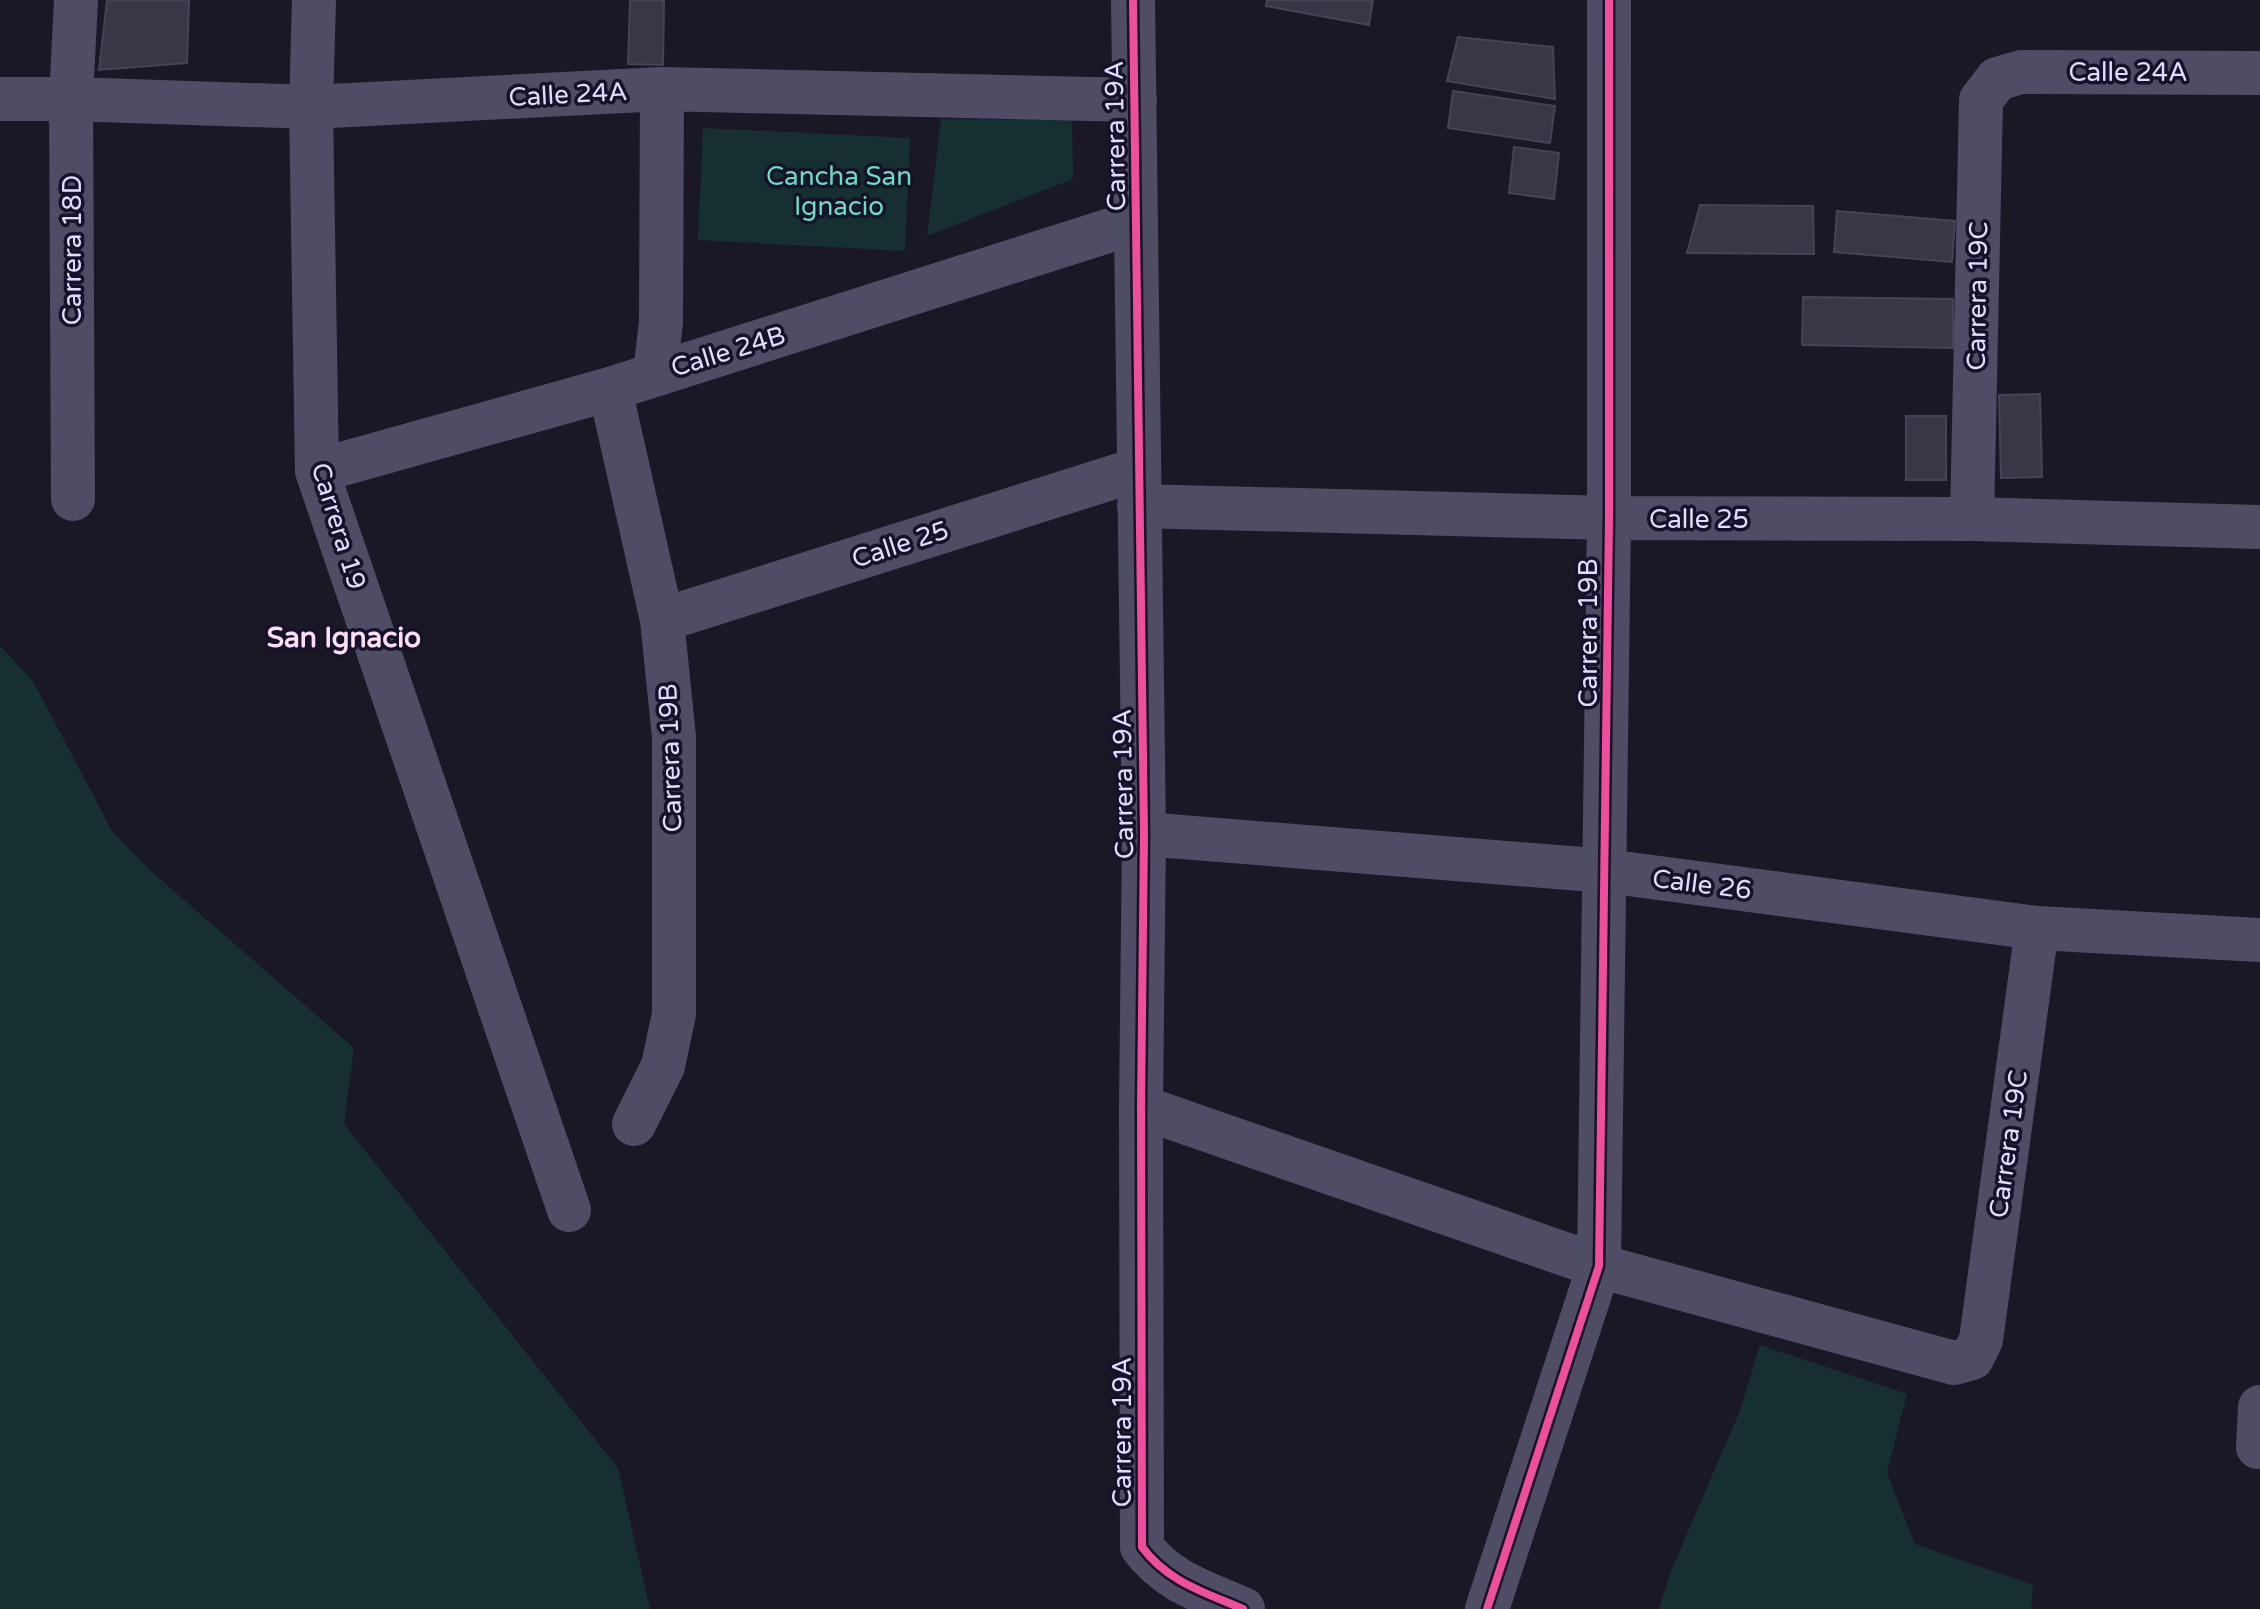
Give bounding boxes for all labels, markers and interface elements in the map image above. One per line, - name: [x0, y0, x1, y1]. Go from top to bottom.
- street label: Calle 24A: [2068, 57, 2188, 88]
- street label: Carrera 19A: [1099, 61, 1132, 211]
- street label: Calle 24A: [508, 76, 628, 113]
- park label: Cancha San Ignacio: [766, 161, 912, 222]
- street label: Carrera 18D: [57, 175, 88, 325]
- street label: Carrera 19C: [1961, 221, 1994, 371]
- street label: Calle 24B: [667, 319, 789, 384]
- street label: Carrera 19: [305, 459, 372, 593]
- street label: Calle 25: [1649, 504, 1749, 535]
- street label: Calle 25: [848, 514, 952, 575]
- street label: Carrera 19B: [1573, 559, 1604, 707]
- district label: San Ignacio: [267, 621, 421, 655]
- street label: Carrera 19B: [652, 683, 689, 833]
- street label: Carrera 19A: [1107, 709, 1140, 859]
- street label: Calle 26: [1651, 863, 1753, 906]
- street label: Carrera 19C: [1983, 1068, 2034, 1220]
- street label: Carrera 19A: [1107, 1357, 1138, 1507]

